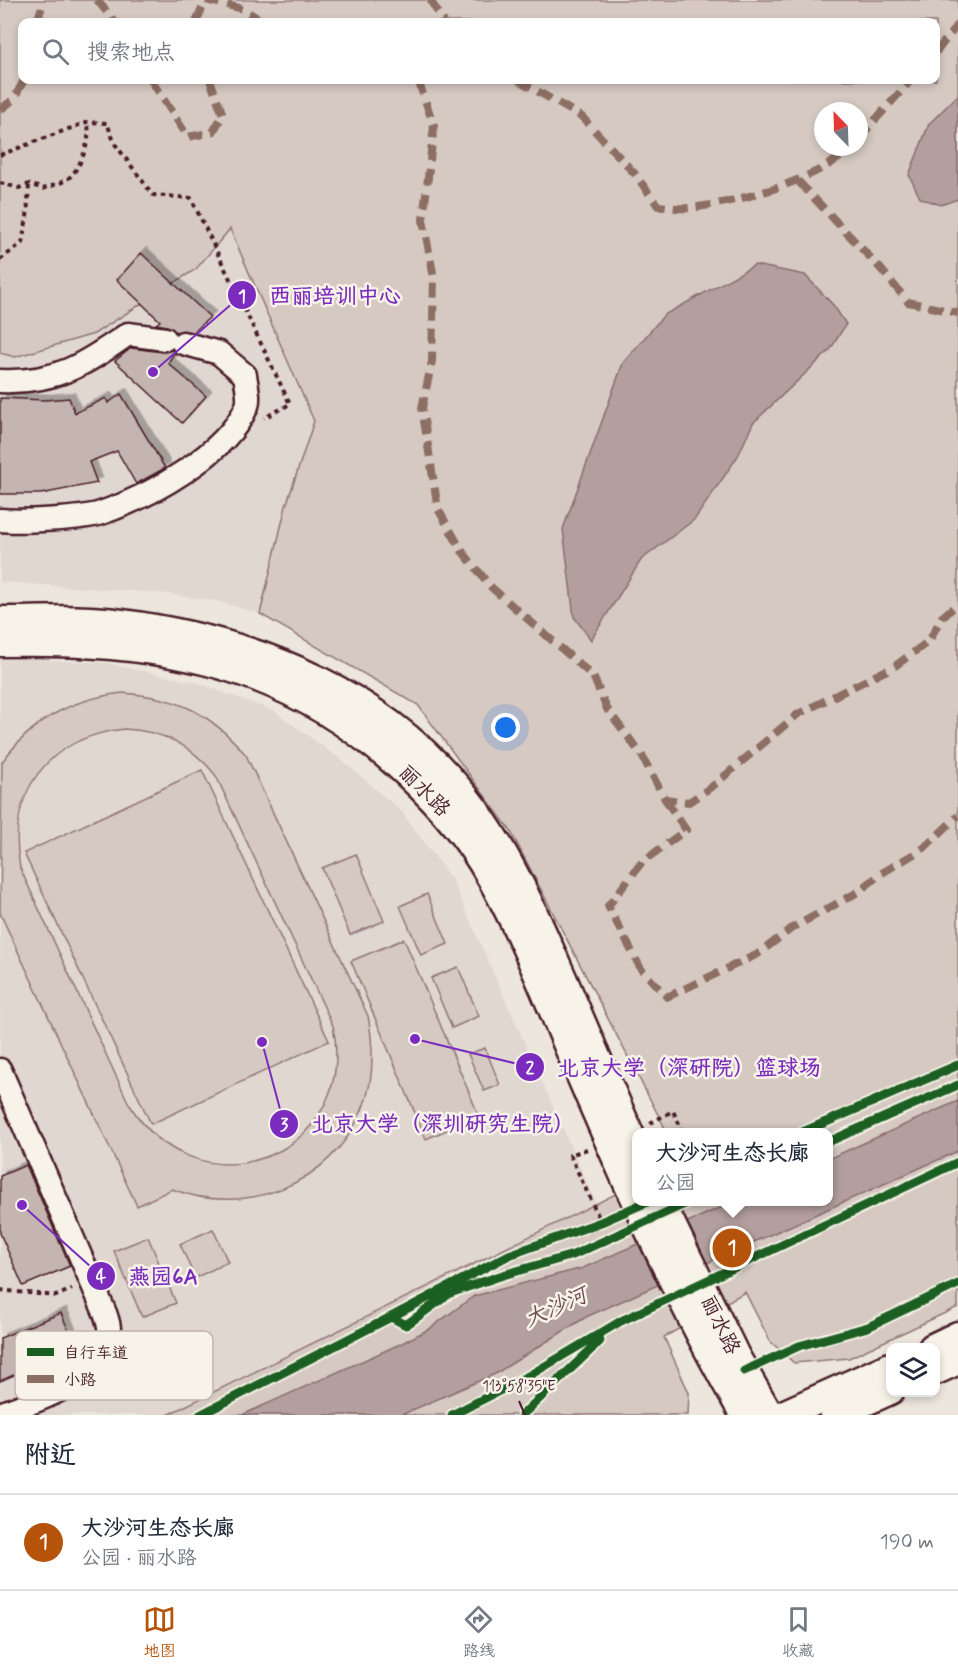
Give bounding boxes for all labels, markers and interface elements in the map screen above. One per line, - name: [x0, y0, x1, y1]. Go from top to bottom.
- search box: [18, 18, 940, 84]
- icon: search: [39, 35, 72, 68]
- text: 搜索地点: [87, 39, 175, 67]
- north arrow: [814, 102, 868, 156]
- callout: 西丽培训中心: [227, 275, 413, 315]
- text: 西丽培训中心: [269, 283, 401, 311]
- text: 1: [238, 285, 246, 309]
- your location: [491, 713, 520, 742]
- street label: 丽水路: [392, 759, 456, 823]
- callout: 北京大学（深研院）篮球场: [515, 1047, 833, 1087]
- text: 北京大学（深研院）篮球场: [557, 1055, 821, 1083]
- text: 2: [526, 1056, 535, 1080]
- callout: 北京大学（深圳研究生院）: [269, 1104, 587, 1144]
- text: 北京大学（深圳研究生院）: [311, 1111, 575, 1139]
- text: 3: [280, 1113, 289, 1137]
- popup: [632, 1128, 833, 1206]
- text: 大沙河生态长廊: [655, 1140, 810, 1168]
- text: 公园: [655, 1170, 695, 1197]
- pin: 1: [712, 1226, 752, 1270]
- callout: 燕园6A: [86, 1256, 209, 1296]
- text: 燕园6A: [128, 1264, 198, 1292]
- text: 4: [96, 1265, 107, 1289]
- water label: 大沙河: [520, 1281, 595, 1334]
- street label: 丽水路: [694, 1291, 746, 1359]
- legend: [15, 1331, 213, 1400]
- text: 自行车道: [64, 1343, 128, 1364]
- map controls: [886, 1343, 940, 1397]
- button: layers: [886, 1343, 940, 1397]
- text: 小路: [64, 1370, 96, 1391]
- text: 113°58'35"E: [482, 1377, 556, 1397]
- text: 附近: [24, 1439, 76, 1473]
- text: 大沙河生态长廊: [81, 1515, 235, 1543]
- text: 1: [39, 1529, 48, 1556]
- text: 190 m: [880, 1529, 934, 1556]
- text: 公园 · 丽水路: [81, 1545, 196, 1572]
- tab: 地图: [143, 1603, 176, 1662]
- tab: 路线: [462, 1603, 495, 1662]
- tab: 收藏: [782, 1603, 815, 1662]

